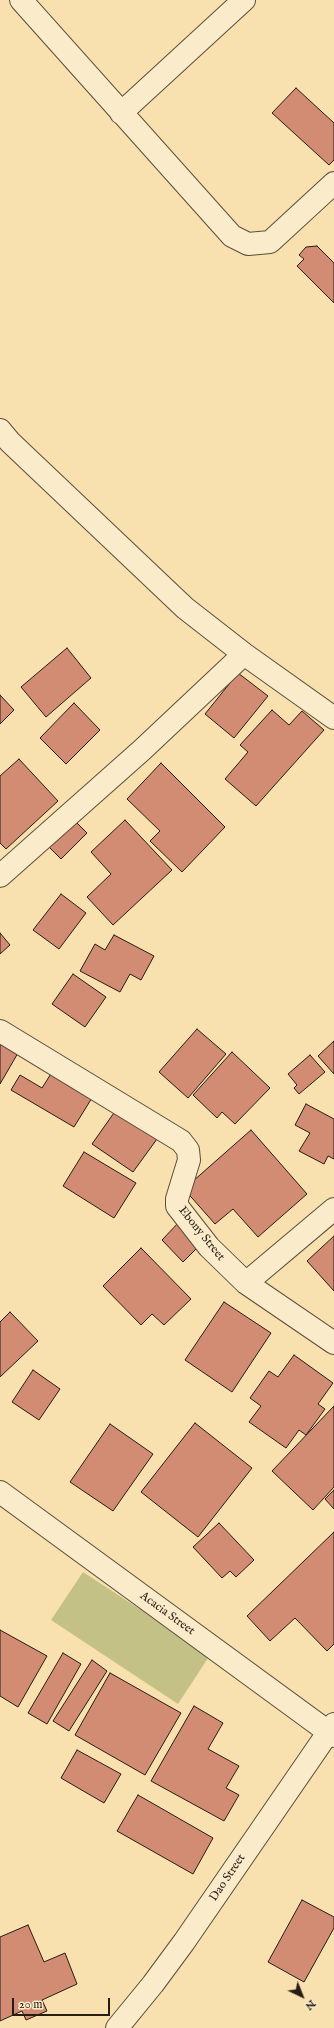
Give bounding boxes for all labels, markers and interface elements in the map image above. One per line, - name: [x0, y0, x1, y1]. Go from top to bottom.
- street label: Ebony Street: [175, 1204, 227, 1264]
- street label: Acacia Street: [137, 1589, 197, 1639]
- street label: Dao Street: [207, 1852, 249, 1904]
- north arrow: [282, 1976, 322, 2016]
- scale bar: [14, 1990, 112, 2016]
- text: N: [302, 1996, 318, 2013]
- text: 20 m: [19, 1997, 42, 2012]

